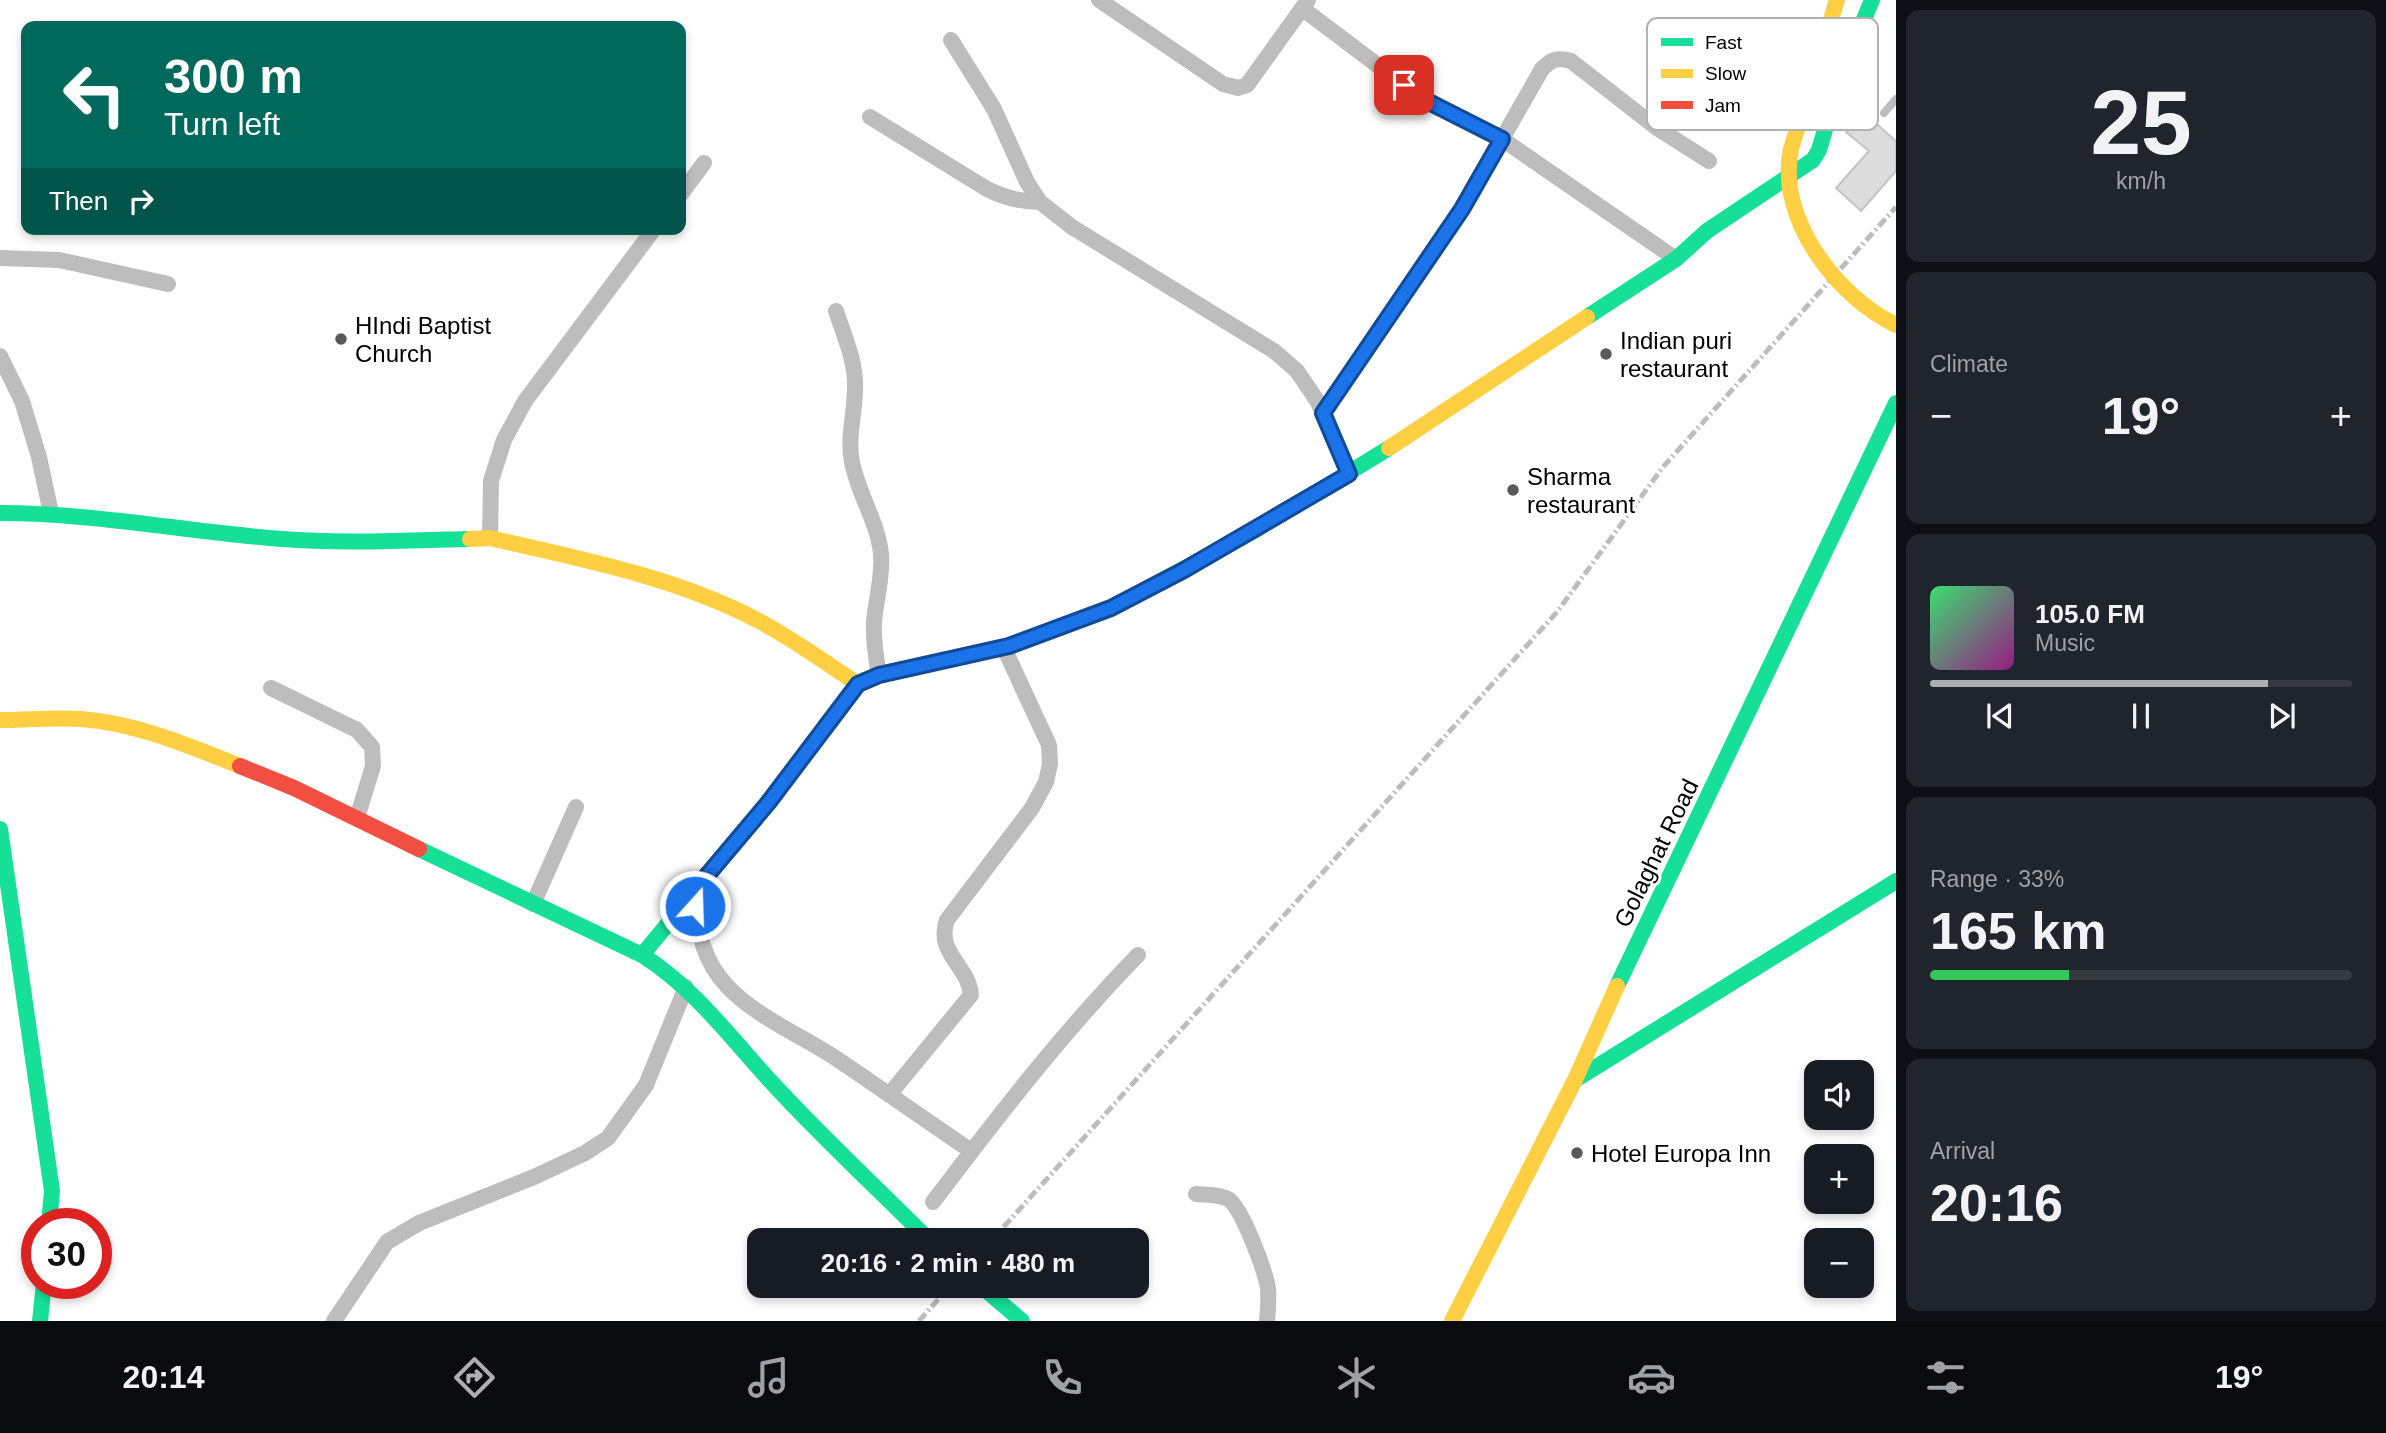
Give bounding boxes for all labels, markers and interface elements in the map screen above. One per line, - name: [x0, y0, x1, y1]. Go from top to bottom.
- legend: [1647, 18, 1878, 130]
- text: Fast: [1705, 32, 1743, 53]
- icon: left: [49, 49, 140, 140]
- text: 300 m: [164, 49, 303, 103]
- pin: [1374, 55, 1434, 115]
- text: Slow: [1705, 63, 1746, 84]
- icon: arrive: [1385, 66, 1423, 104]
- text: 25: [2090, 72, 2192, 173]
- text: Jam: [1705, 95, 1741, 116]
- text: Turn left: [164, 106, 280, 142]
- text: km/h: [2116, 168, 2166, 194]
- icon: right: [122, 182, 160, 220]
- text: Then: [49, 186, 108, 216]
- place label: HIndi Baptist Church: [355, 312, 491, 367]
- place label: Indian puri restaurant: [1620, 327, 1732, 382]
- marker: HIndi Baptist Church: [333, 331, 349, 347]
- marker: Indian puri restaurant: [1598, 346, 1614, 362]
- text: Climate: [1930, 351, 2008, 377]
- text: 19°: [2102, 387, 2180, 445]
- text: −: [1930, 395, 1952, 437]
- text: +: [2330, 395, 2352, 437]
- place label: Sharma restaurant: [1527, 463, 1635, 518]
- marker: Sharma restaurant: [1505, 482, 1521, 498]
- text: 105.0 FM: [2035, 599, 2145, 629]
- text: Music: [2035, 630, 2095, 656]
- icon: previous: [1981, 697, 2019, 735]
- icon: pause: [2122, 697, 2160, 735]
- icon: next: [2263, 697, 2301, 735]
- street label: Golaghat Road: [1608, 775, 1704, 931]
- text: Range · 33%: [1930, 866, 2064, 892]
- position arrow: [658, 869, 732, 943]
- text: 165 km: [1930, 902, 2106, 960]
- map controls: [1804, 1060, 1874, 1298]
- button: sound: [1804, 1060, 1874, 1130]
- text: Arrival: [1930, 1138, 1995, 1164]
- place label: Hotel Europa Inn: [1591, 1140, 1771, 1167]
- button: +: [1804, 1144, 1874, 1214]
- marker: Hotel Europa Inn: [1569, 1145, 1585, 1161]
- text: 20:16: [1930, 1174, 2063, 1232]
- speed limit sign: 30: [21, 1208, 112, 1299]
- button: −: [1804, 1228, 1874, 1298]
- text: 20:16 · 2 min · 480 m: [821, 1248, 1075, 1278]
- icon: directions: [450, 1353, 499, 1402]
- icon: music: [744, 1353, 793, 1402]
- icon: phone: [1038, 1353, 1087, 1402]
- icon: climate: [1332, 1353, 1381, 1402]
- icon: car: [1627, 1353, 1676, 1402]
- icon: filters: [1921, 1353, 1970, 1402]
- text: 20:14: [123, 1359, 204, 1395]
- text: 19°: [2215, 1359, 2263, 1395]

